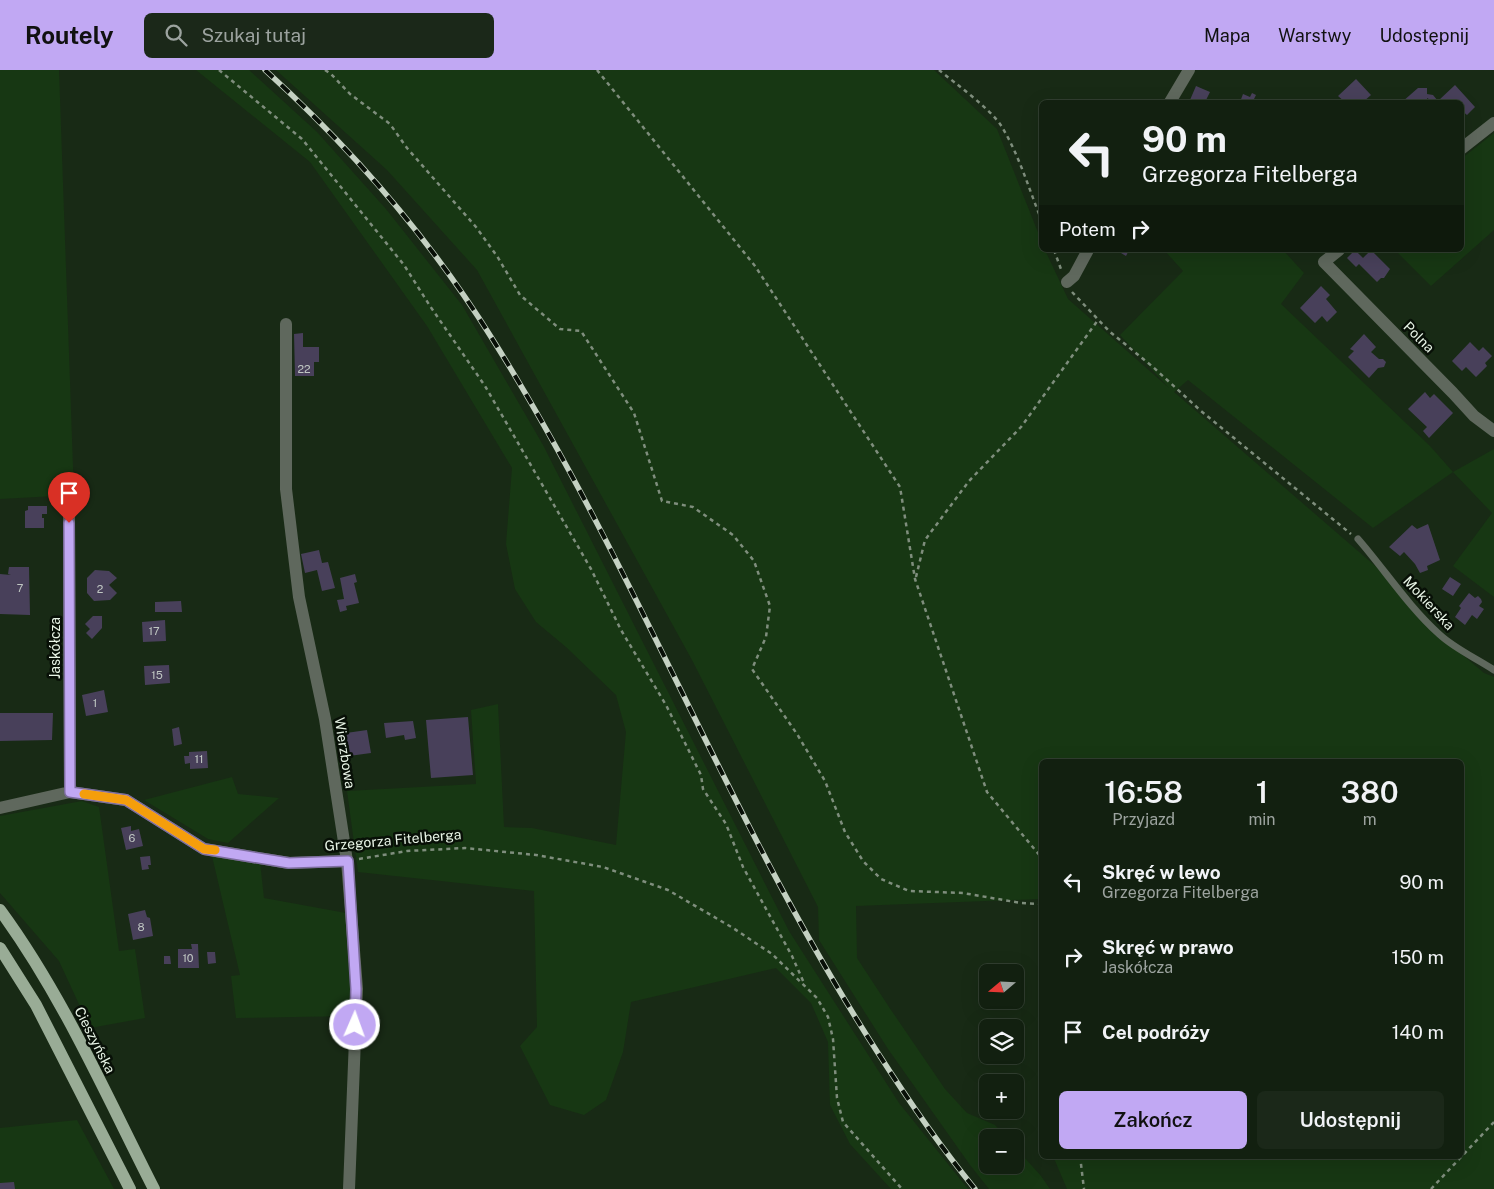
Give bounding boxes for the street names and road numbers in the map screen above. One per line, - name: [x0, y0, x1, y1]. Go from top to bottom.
- street label: Polna: [1400, 318, 1438, 356]
- street label: Mokierska: [1400, 573, 1458, 633]
- street label: Jaskółcza: [47, 617, 63, 679]
- street label: Wierzbowa: [331, 716, 359, 790]
- street label: Grzegorza Fitelberga: [324, 826, 462, 854]
- street label: Cieszyńska: [71, 1004, 119, 1076]

